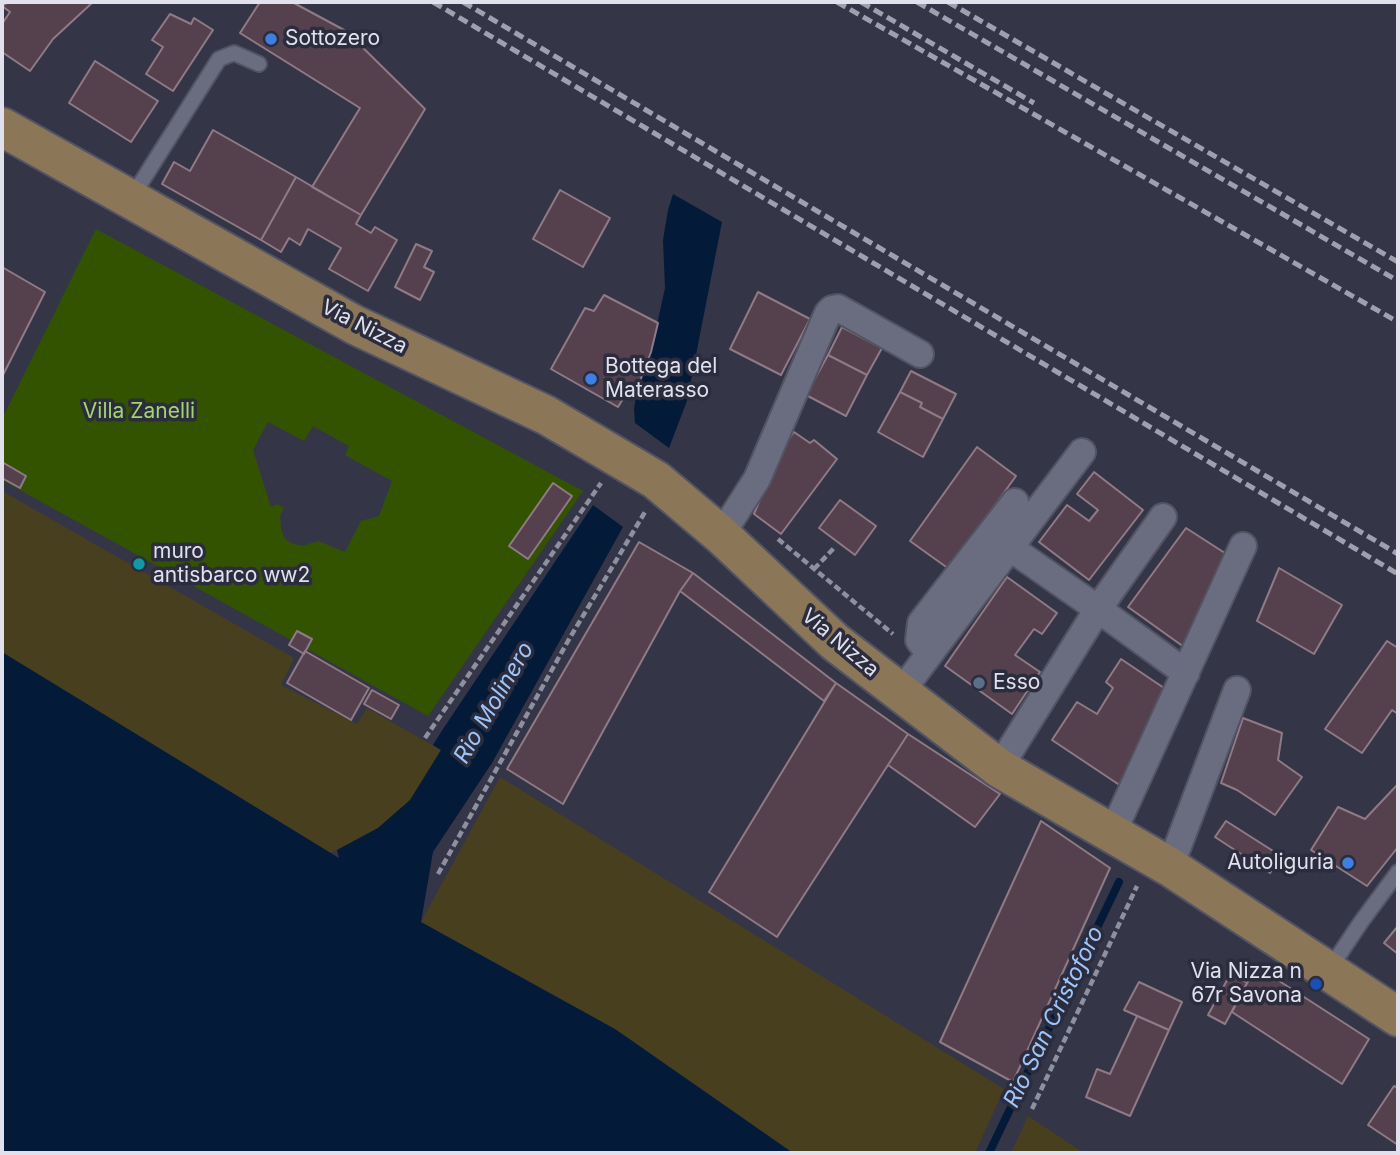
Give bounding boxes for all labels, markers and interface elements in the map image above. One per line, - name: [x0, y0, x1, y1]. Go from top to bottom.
- place label: Sottozero: [285, 26, 380, 52]
- marker: Sottozero: [263, 31, 279, 47]
- street label: Via Nizza: [317, 295, 411, 359]
- place label: Bottega del Materasso: [605, 354, 717, 404]
- marker: Bottega del Materasso: [583, 371, 599, 387]
- park label: Villa Zanelli: [83, 399, 195, 425]
- place label: muro antisbarco ww2: [153, 539, 310, 589]
- marker: muro antisbarco ww2: [131, 556, 147, 572]
- street label: Via Nizza: [796, 603, 884, 683]
- water label: Rio Molinero: [448, 638, 540, 768]
- place label: Esso: [993, 670, 1040, 696]
- marker: Esso: [971, 675, 987, 691]
- place label: Autoliguria: [1227, 850, 1334, 876]
- marker: Autoliguria: [1340, 855, 1356, 871]
- water label: Rio San Cristoforo: [998, 922, 1110, 1112]
- place label: Via Nizza n 67r Savona: [1191, 959, 1302, 1009]
- marker: Via Nizza n 67r Savona: [1308, 976, 1324, 992]

